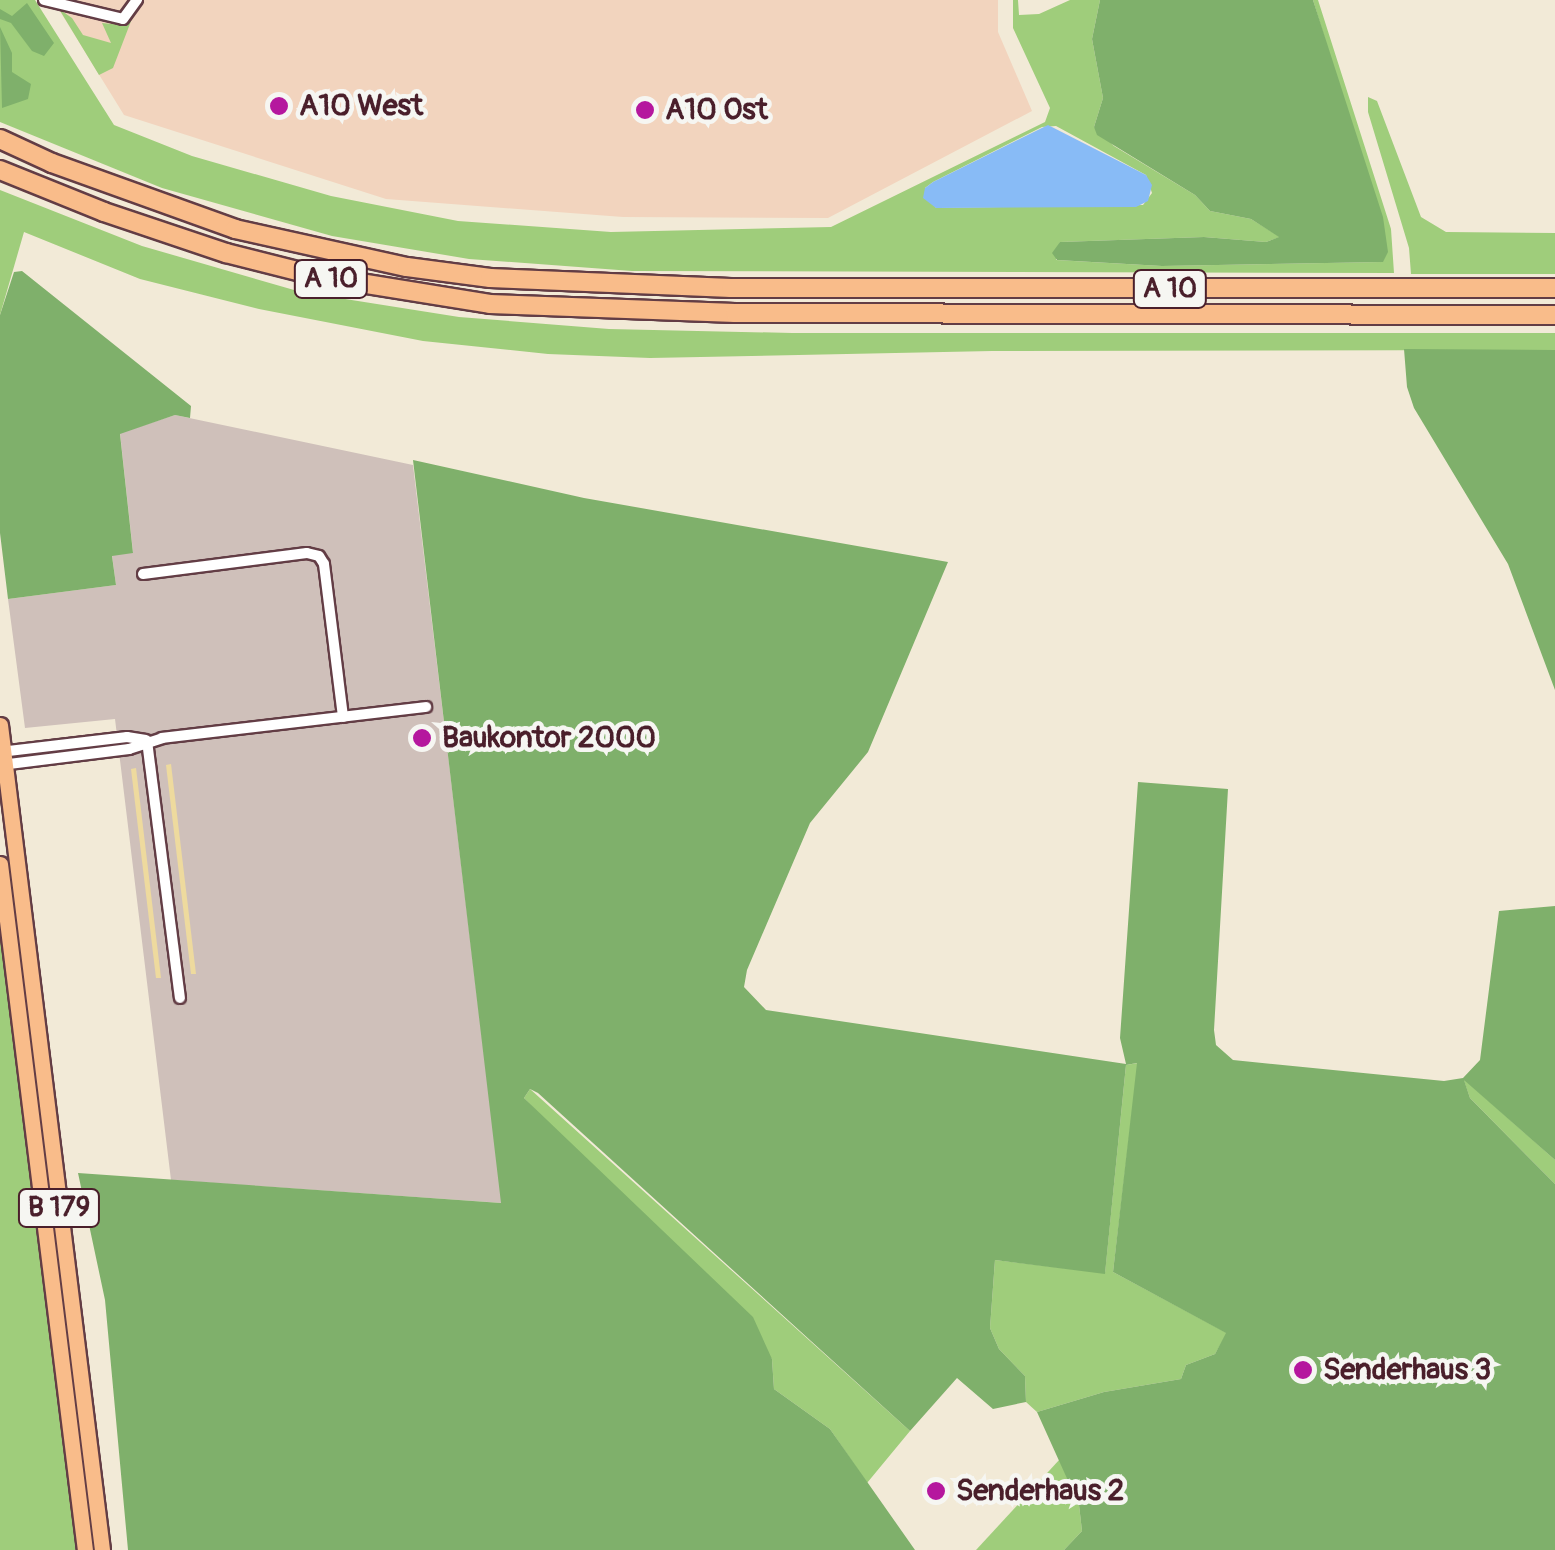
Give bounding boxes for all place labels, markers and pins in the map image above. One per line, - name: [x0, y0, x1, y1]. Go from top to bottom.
- place label: A10 West: [299, 88, 423, 124]
- place label: A10 Ost: [665, 92, 768, 128]
- marker: A10 West: [268, 95, 290, 117]
- marker: A10 Ost: [634, 99, 656, 121]
- place label: Baukontor 2000: [442, 720, 656, 756]
- marker: Baukontor 2000: [411, 727, 433, 749]
- place label: Senderhaus 3: [1323, 1352, 1491, 1388]
- marker: Senderhaus 3: [1292, 1359, 1314, 1381]
- place label: Senderhaus 2: [956, 1473, 1124, 1509]
- marker: Senderhaus 2: [925, 1480, 947, 1502]

